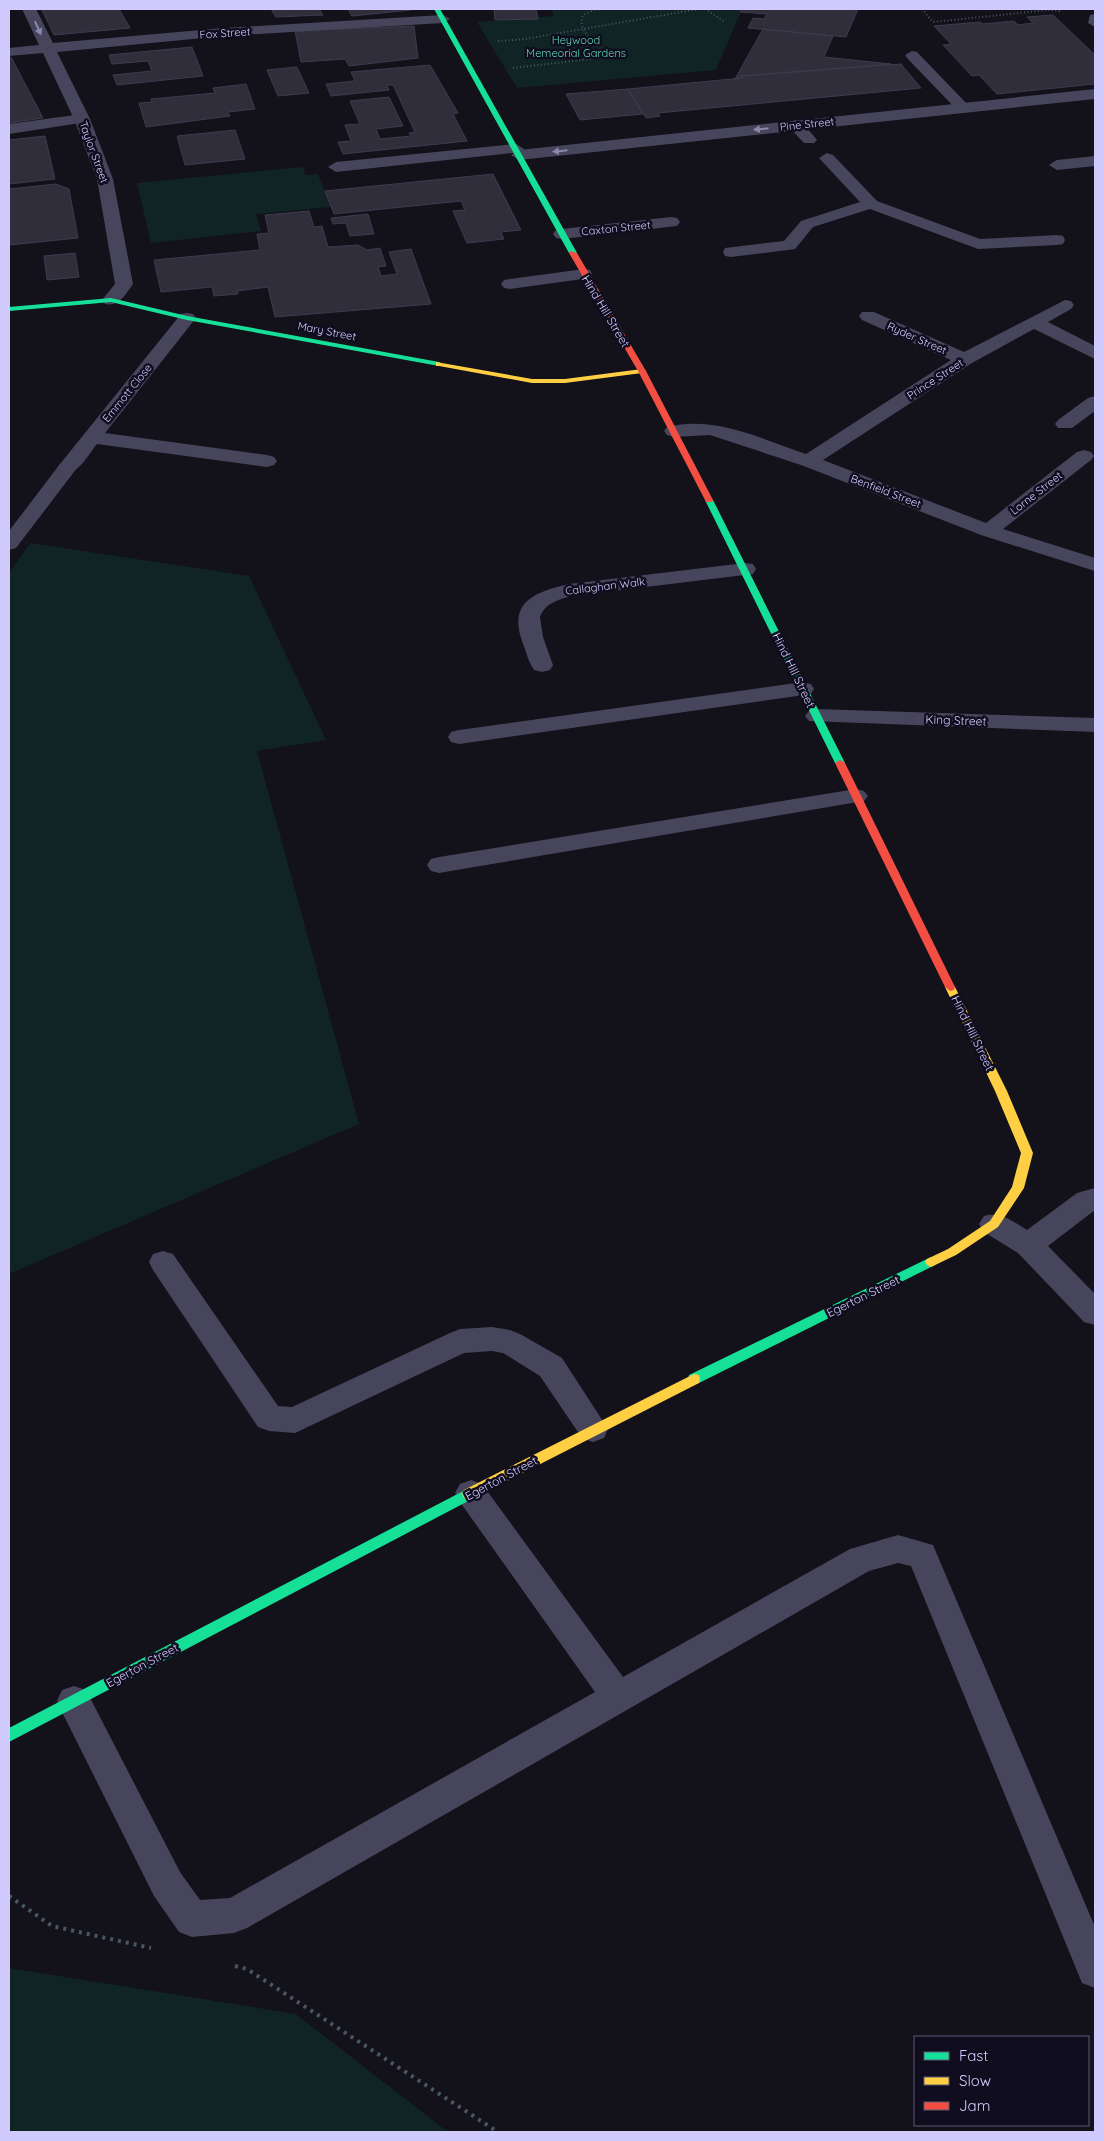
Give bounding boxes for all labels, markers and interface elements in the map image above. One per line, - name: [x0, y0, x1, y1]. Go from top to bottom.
- one-way arrow: [33, 21, 42, 36]
- street label: Fox Street: [199, 24, 251, 42]
- park label: Heywood Memeorial Gardens: [526, 33, 626, 60]
- street label: Pine Street: [779, 114, 835, 134]
- street label: Taylor Street: [76, 119, 112, 185]
- one-way arrow: [752, 125, 768, 133]
- one-way arrow: [551, 147, 567, 155]
- street label: Caxton Street: [581, 217, 652, 239]
- street label: Hind Hill Street: [579, 272, 633, 350]
- street label: Mary Street: [297, 318, 358, 344]
- street label: Ryder Street: [885, 319, 949, 357]
- street label: Prince Street: [904, 355, 966, 402]
- street label: Emmott Close: [99, 361, 155, 425]
- street label: Lorne Street: [1007, 468, 1065, 518]
- street label: Benfield Street: [849, 471, 923, 511]
- street label: Callaghan Walk: [564, 574, 646, 598]
- street label: Hind Hill Street: [769, 630, 819, 710]
- street label: King Street: [925, 711, 987, 729]
- street label: Hind Hill Street: [948, 993, 998, 1073]
- street label: Egerton Street: [824, 1272, 902, 1320]
- street label: Egerton Street: [462, 1453, 540, 1503]
- street label: Egerton Street: [103, 1640, 181, 1690]
- legend: [914, 2036, 1089, 2126]
- text: Fast: [959, 2046, 988, 2065]
- text: Slow: [959, 2071, 991, 2090]
- text: Jam: [959, 2096, 990, 2115]

